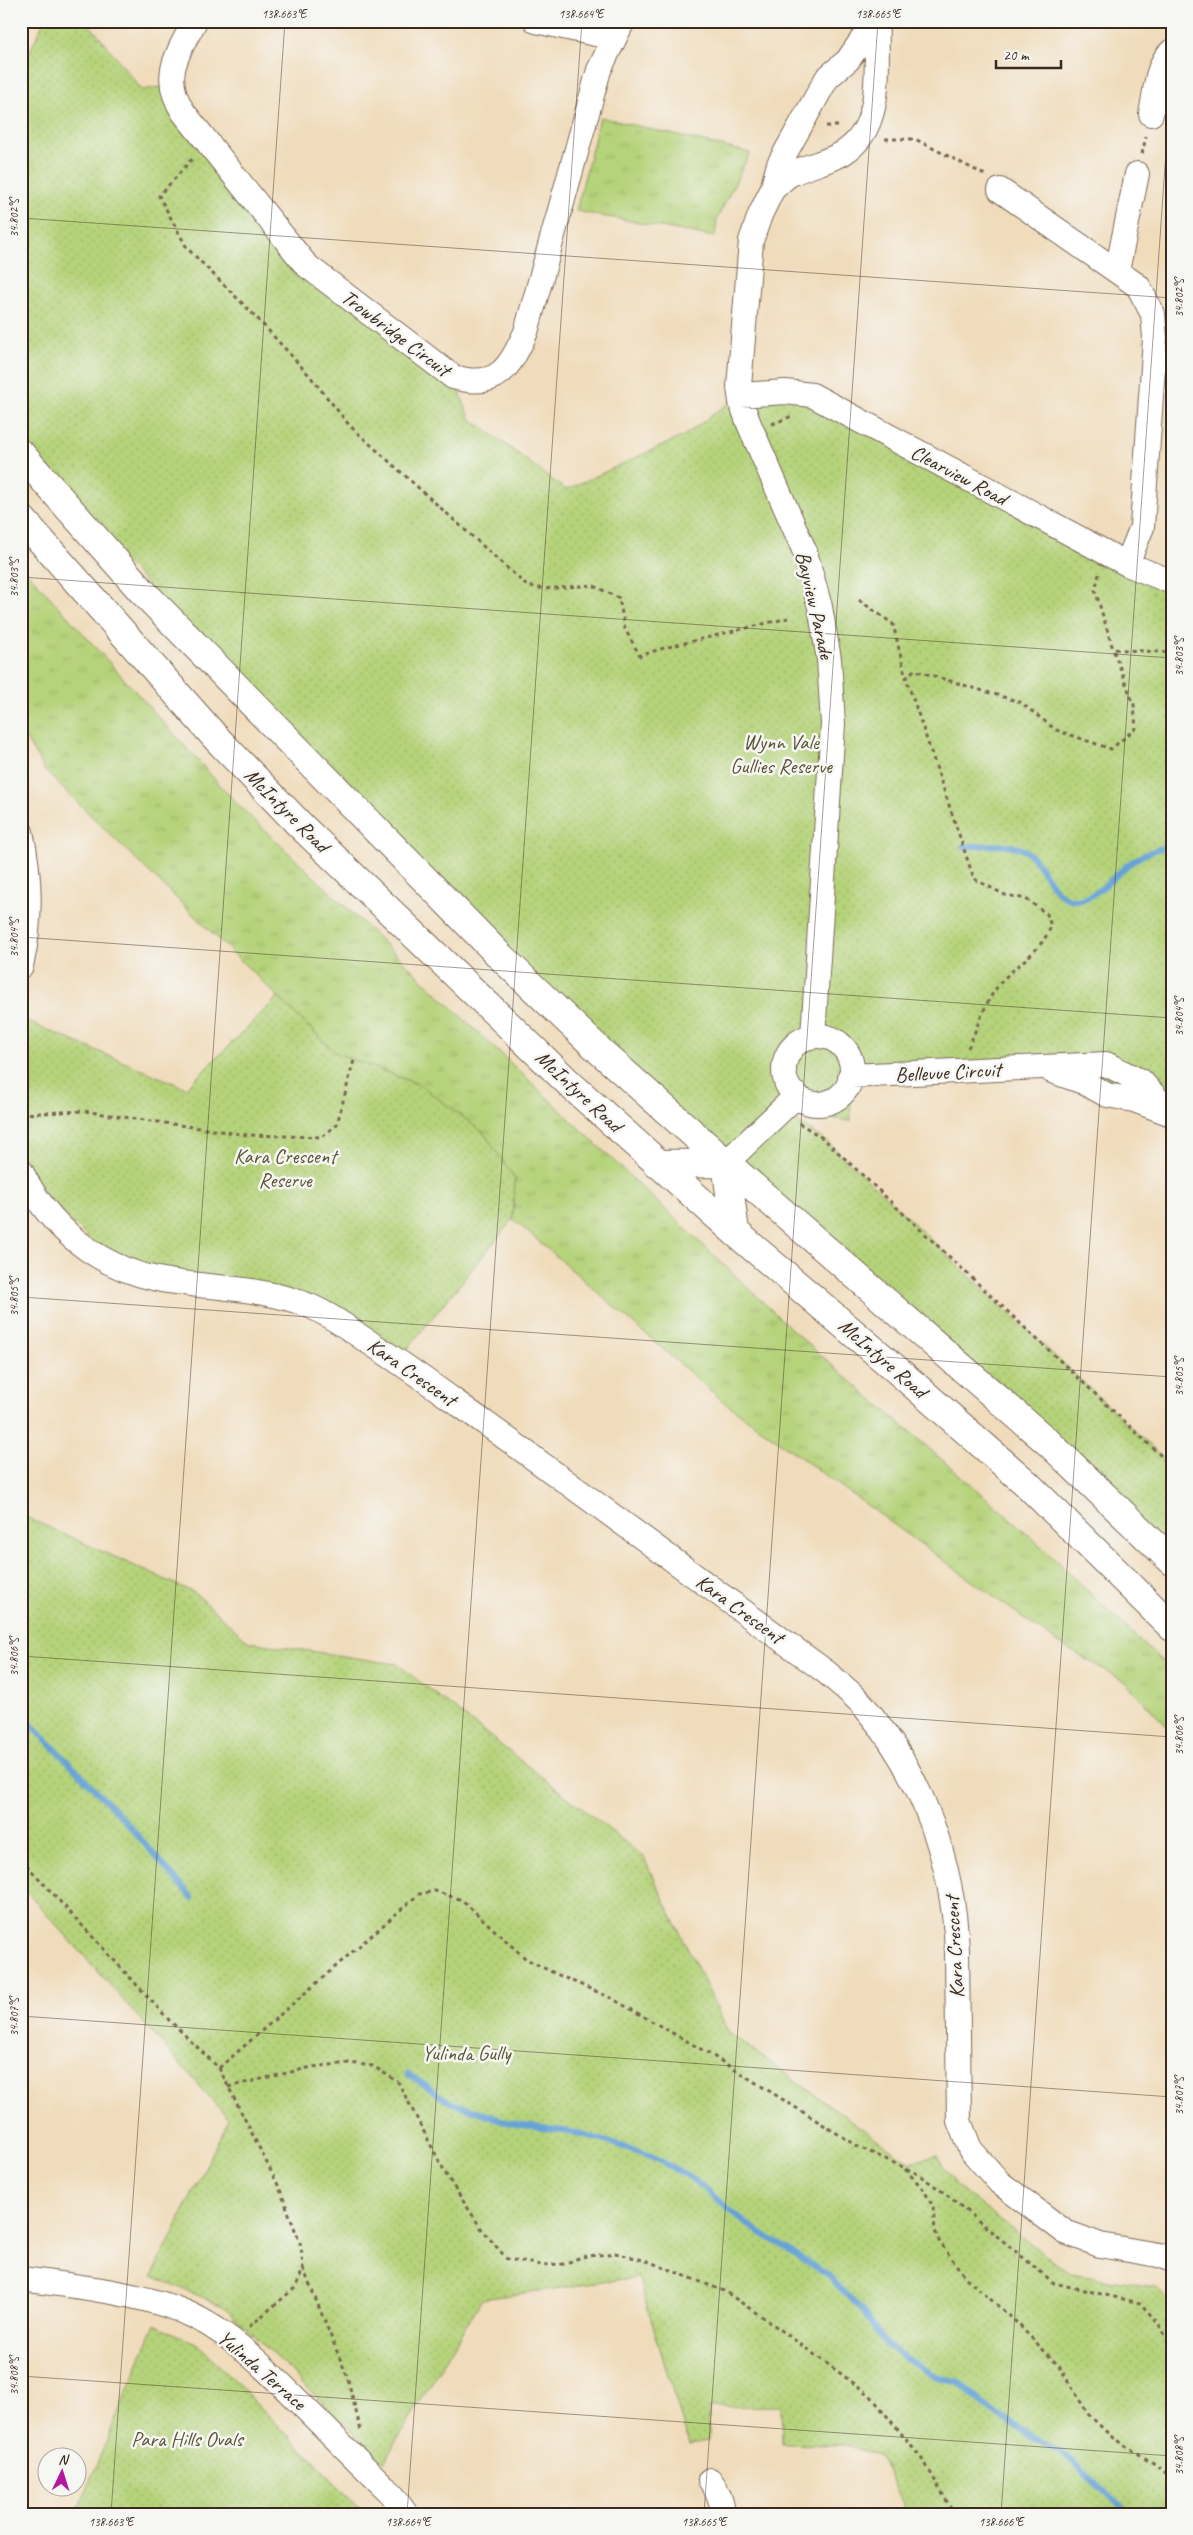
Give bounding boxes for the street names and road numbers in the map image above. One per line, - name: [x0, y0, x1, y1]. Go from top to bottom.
- street label: Trowbridge Circuit: [336, 284, 458, 384]
- street label: Clearview Road: [906, 439, 1015, 513]
- street label: Bayview Parade: [790, 549, 840, 662]
- street label: McIntyre Road: [239, 762, 337, 860]
- street label: McIntyre Road: [530, 1044, 630, 1140]
- street label: Bellevue Circuit: [894, 1056, 1005, 1088]
- street label: McIntyre Road: [833, 1312, 935, 1405]
- street label: Kara Crescent: [363, 1332, 464, 1414]
- street label: Kara Crescent: [691, 1568, 791, 1651]
- street label: Kara Crescent: [938, 1892, 970, 1999]
- street label: Yulinda Terrace: [212, 2324, 313, 2416]

